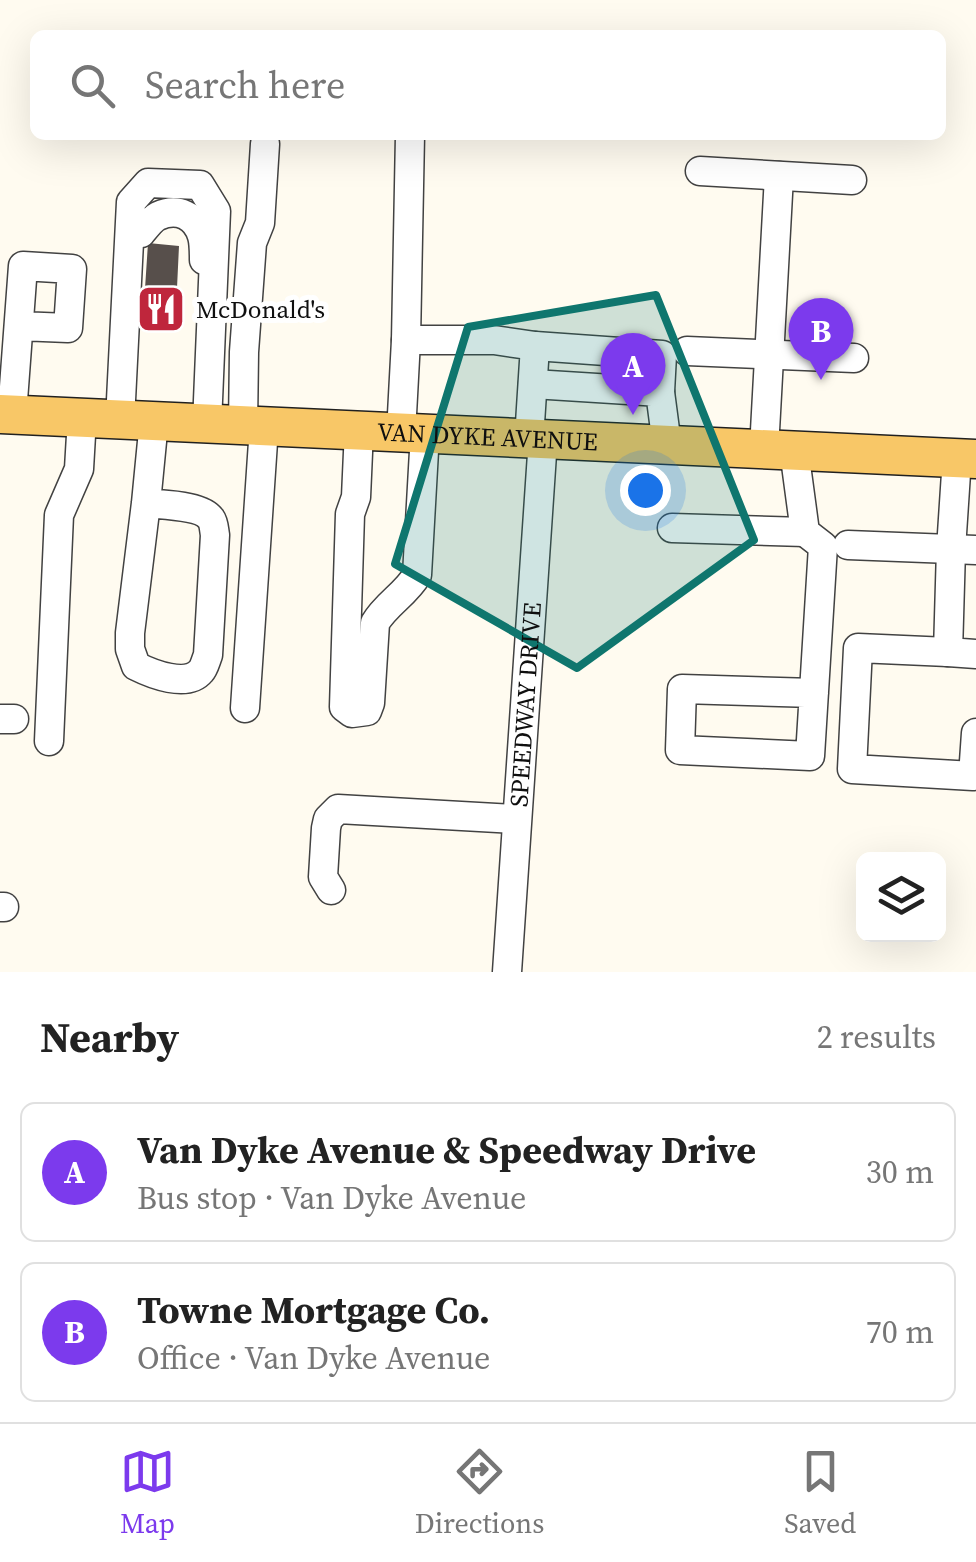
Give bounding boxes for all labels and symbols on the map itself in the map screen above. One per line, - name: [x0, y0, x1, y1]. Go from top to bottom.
- restaurant icon: McDonald's: [135, 283, 187, 335]
- place label: McDonald's: [196, 292, 325, 326]
- pin: B: [788, 298, 854, 380]
- pin: A: [600, 332, 666, 415]
- street label: VAN DYKE AVENUE: [377, 414, 598, 459]
- your location: [620, 465, 671, 516]
- street label: SPEEDWAY DRIVE: [501, 601, 549, 808]

